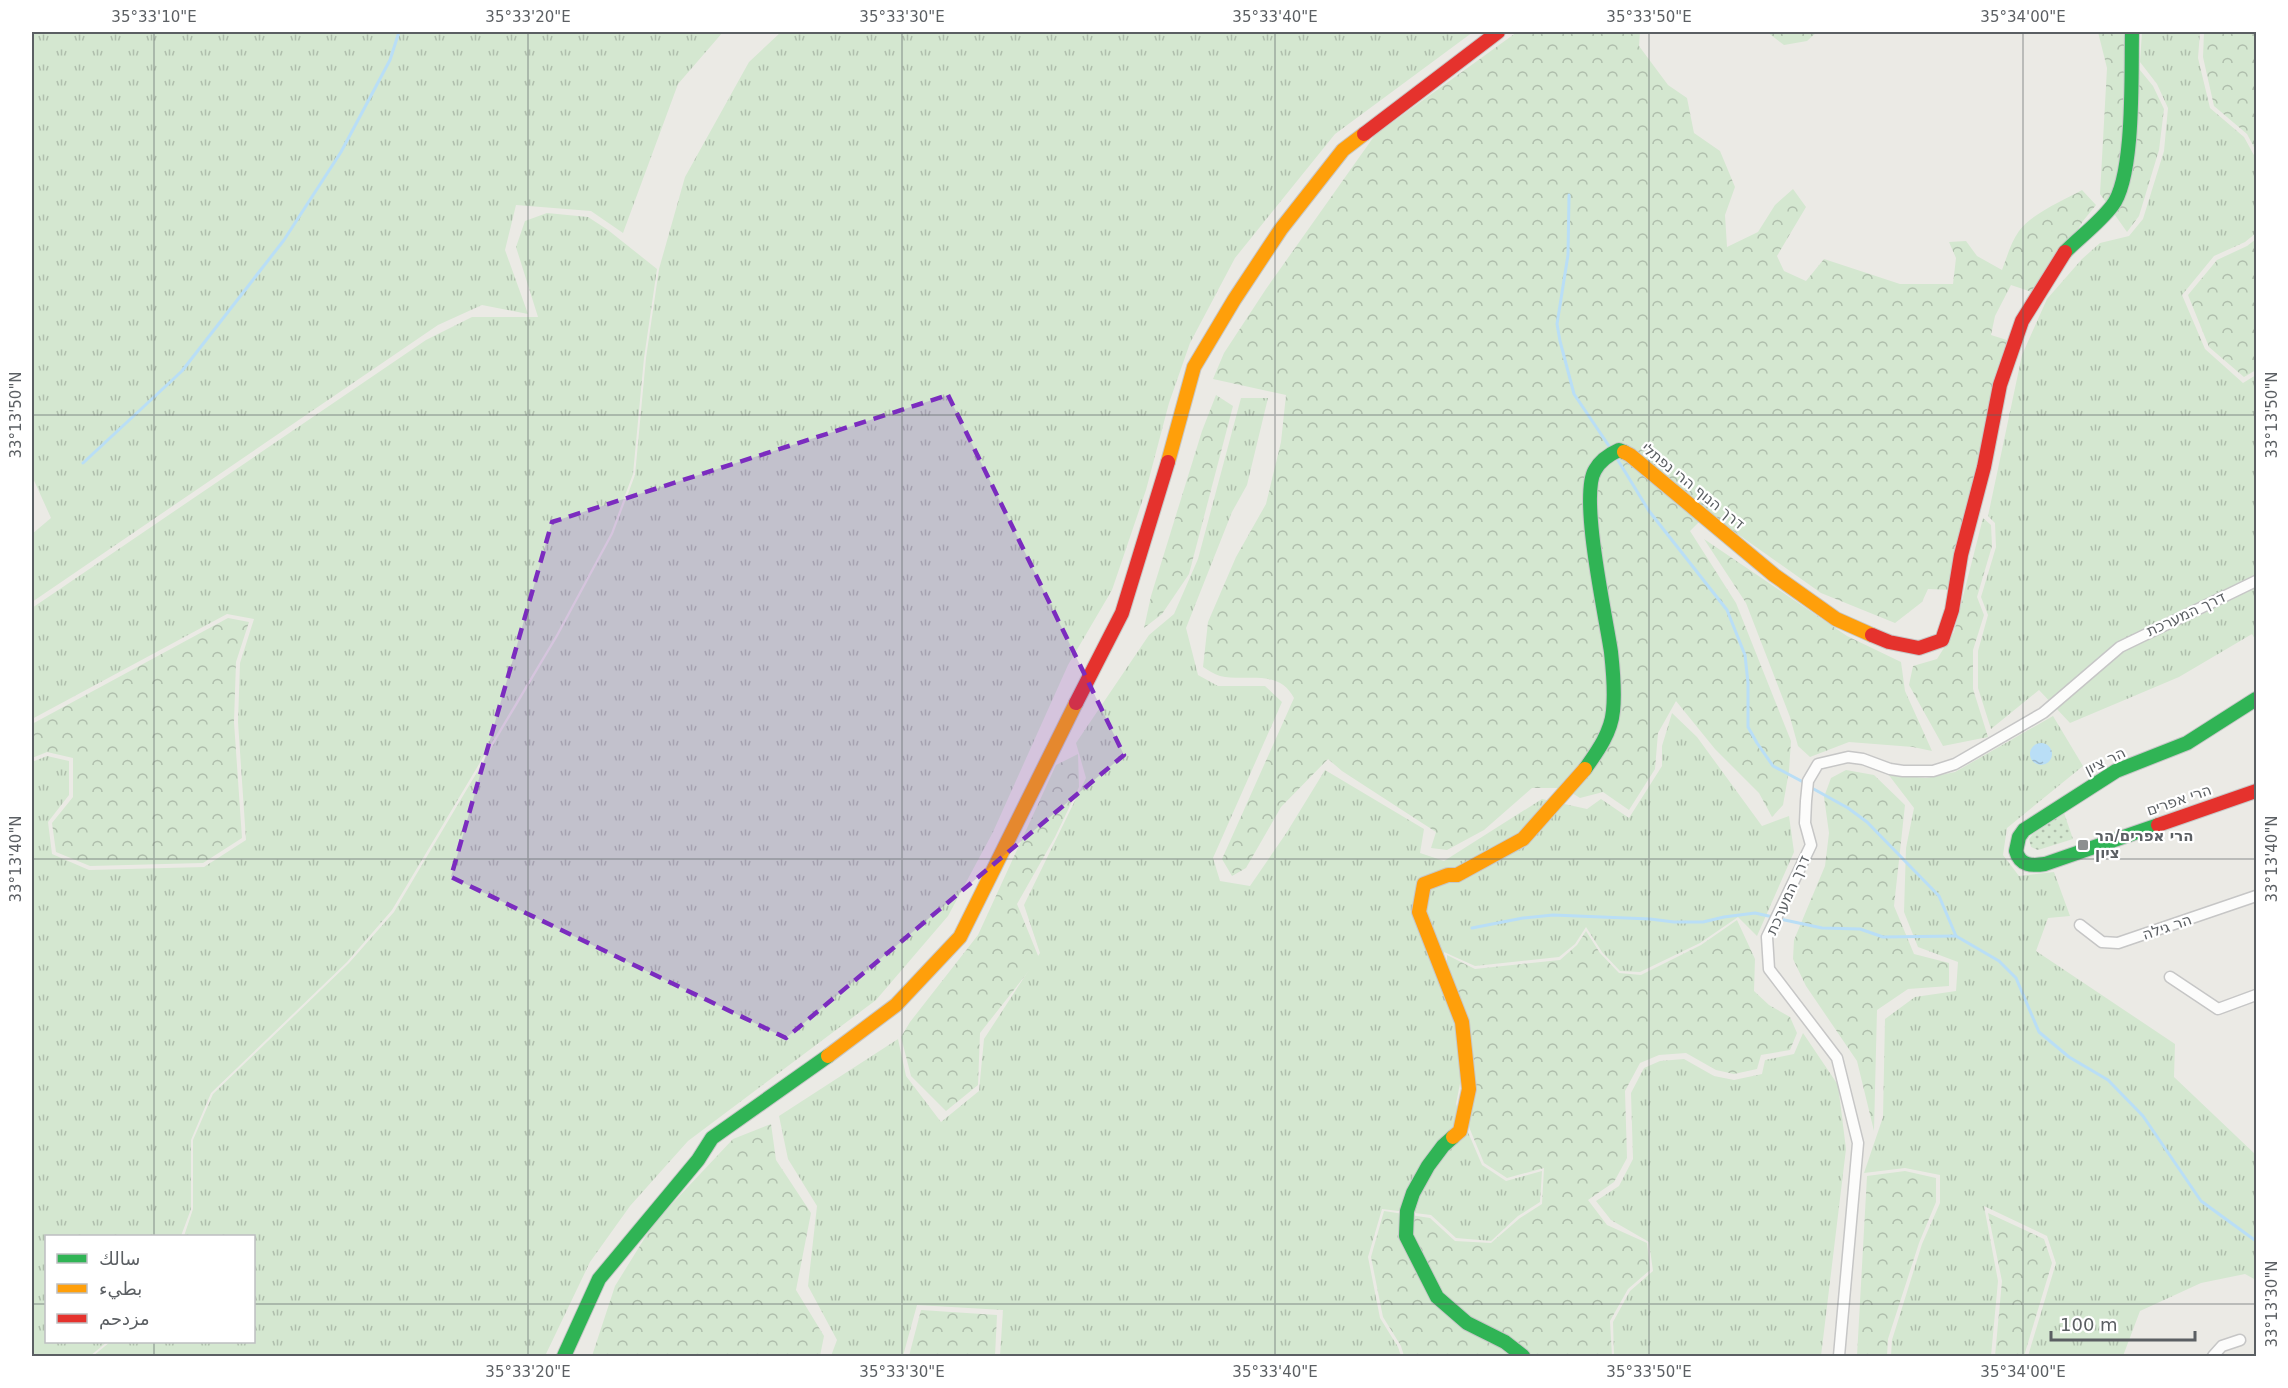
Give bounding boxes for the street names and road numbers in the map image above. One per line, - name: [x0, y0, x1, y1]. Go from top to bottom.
- street label: דרך הנוף הרי נפתלי: [1638, 439, 1748, 533]
- street label: דרך המערכת: [2144, 588, 2228, 640]
- street label: הר ציון: [2082, 743, 2128, 779]
- street label: הרי אפרים: [2144, 780, 2214, 820]
- street label: דרך המערכת: [1762, 852, 1814, 938]
- street label: הר גילה: [2140, 910, 2194, 944]

